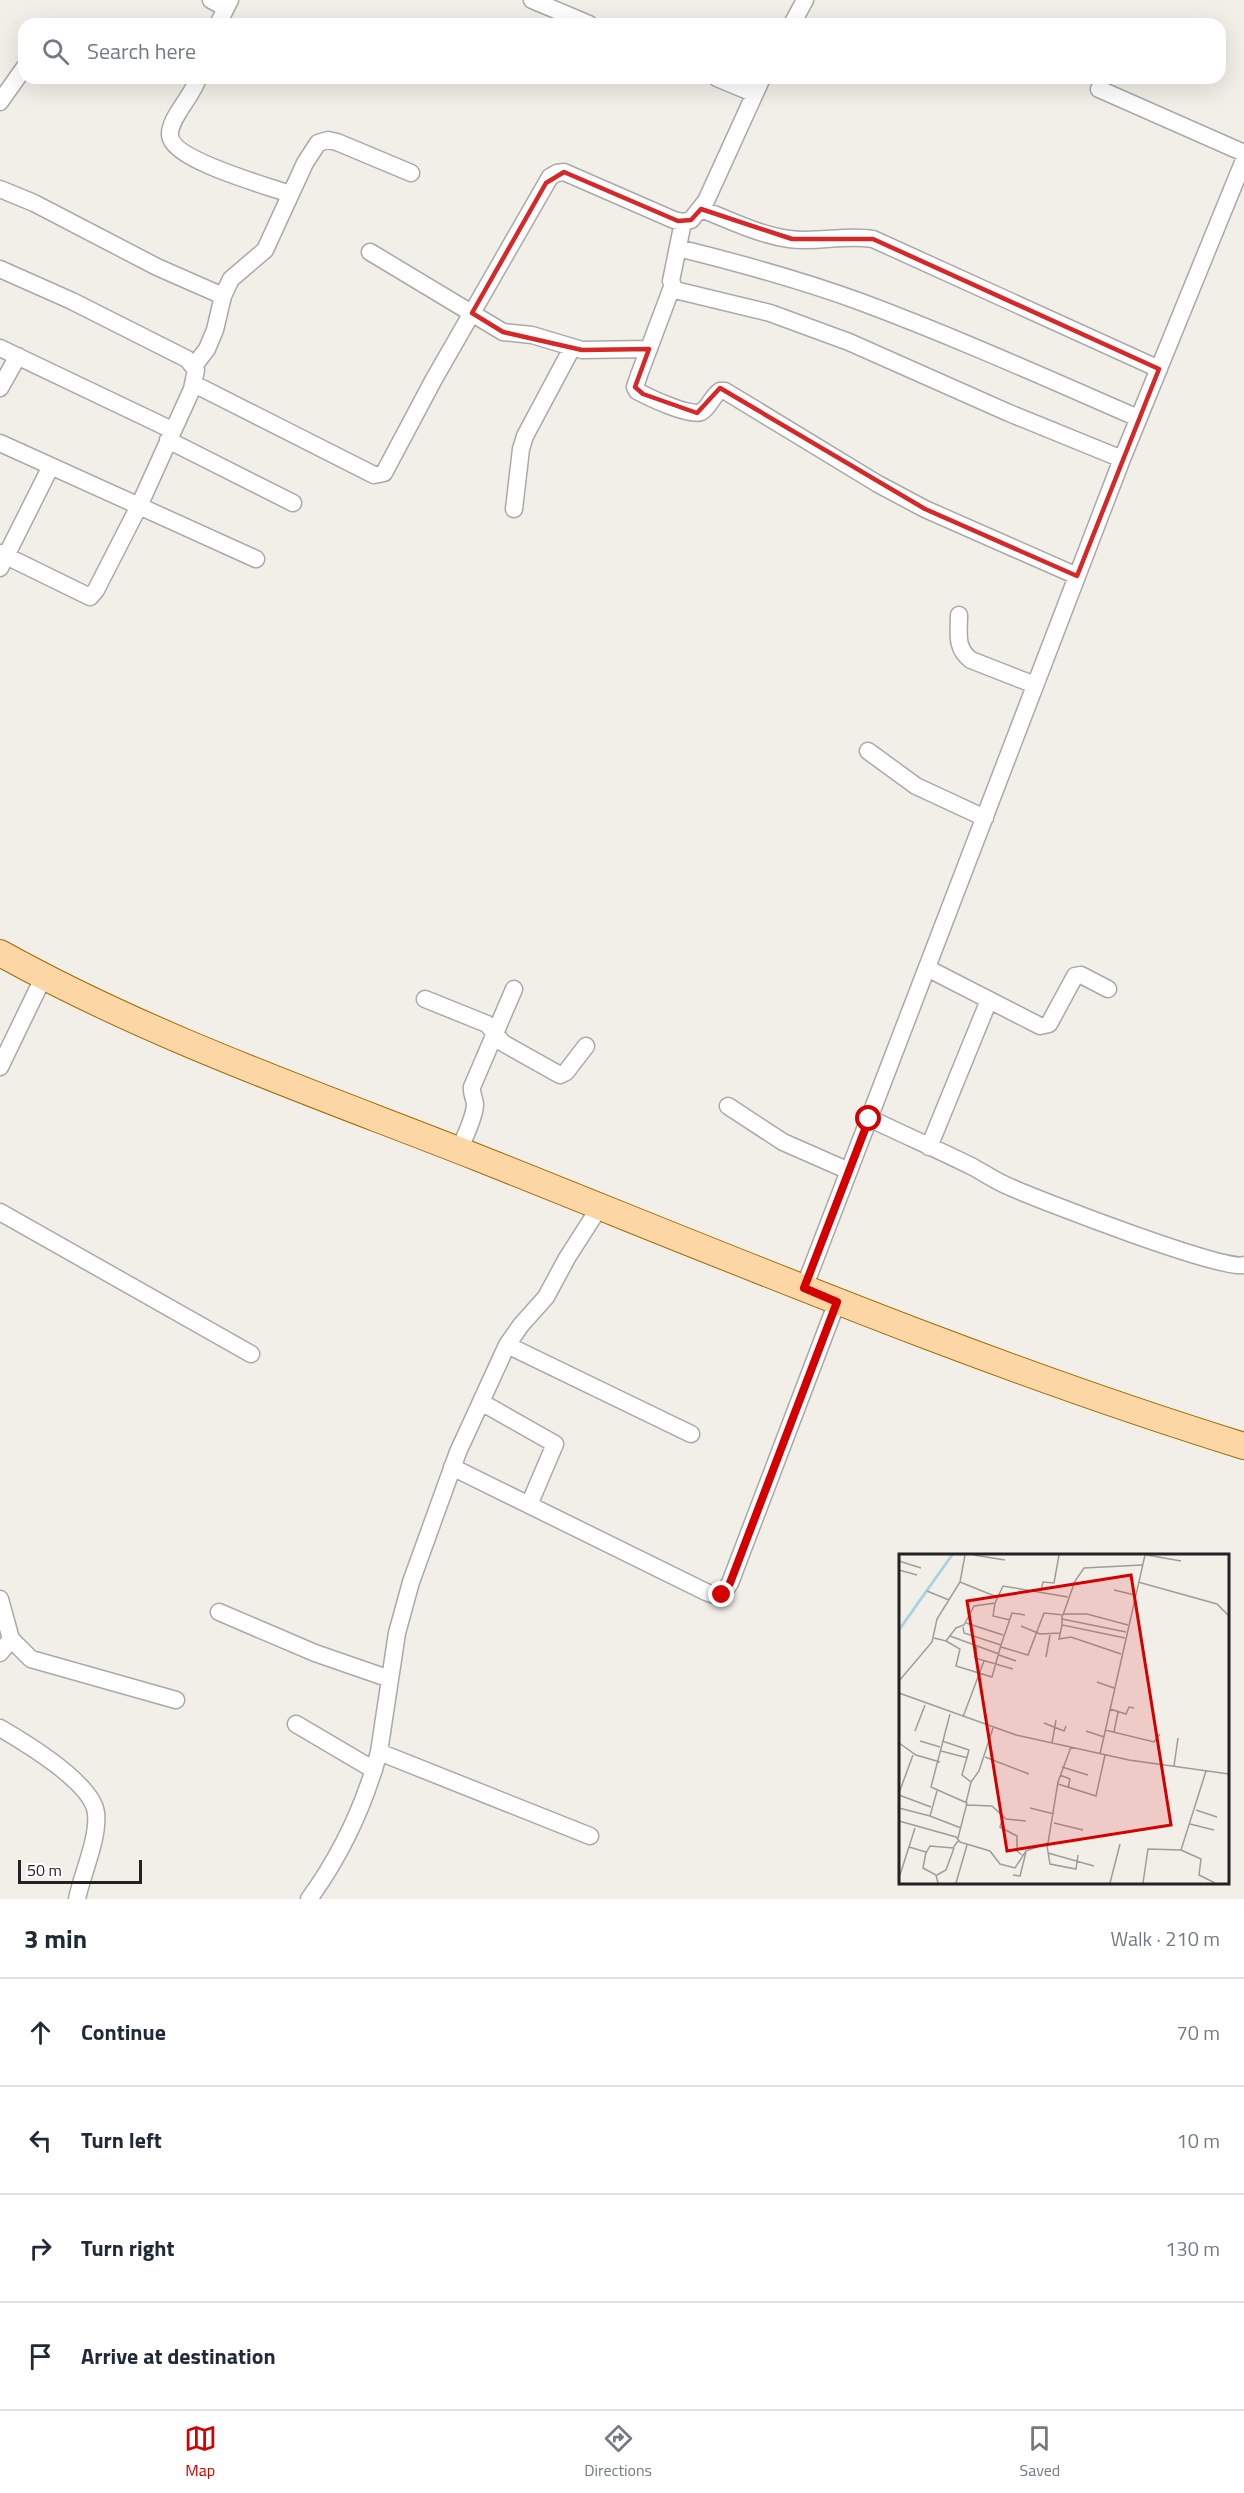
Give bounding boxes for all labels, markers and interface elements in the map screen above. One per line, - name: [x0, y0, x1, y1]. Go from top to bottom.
- search box: [18, 18, 1226, 84]
- text: Search here: [87, 34, 196, 68]
- icon: search: [39, 35, 72, 68]
- route start: [855, 1105, 881, 1131]
- inset map: [899, 1554, 1229, 1884]
- route end: [708, 1581, 734, 1607]
- scale bar: [18, 1857, 142, 1884]
- text: 50 m: [27, 1858, 62, 1882]
- text: 3 min: [24, 1919, 87, 1958]
- text: Walk · 210 m: [1111, 1923, 1220, 1954]
- text: Continue: [81, 2015, 166, 2049]
- icon: ahead: [24, 2016, 57, 2049]
- text: 70 m: [1176, 2017, 1220, 2048]
- text: Turn left: [81, 2123, 162, 2157]
- icon: left: [24, 2124, 57, 2157]
- text: 10 m: [1176, 2125, 1220, 2156]
- text: Turn right: [81, 2231, 175, 2265]
- icon: right: [24, 2232, 57, 2265]
- text: 130 m: [1165, 2233, 1220, 2264]
- text: Arrive at destination: [81, 2339, 276, 2373]
- icon: arrive: [24, 2340, 57, 2373]
- tab: Map: [184, 2422, 217, 2482]
- tab: Directions: [584, 2422, 652, 2482]
- tab: Saved: [1020, 2422, 1060, 2482]

